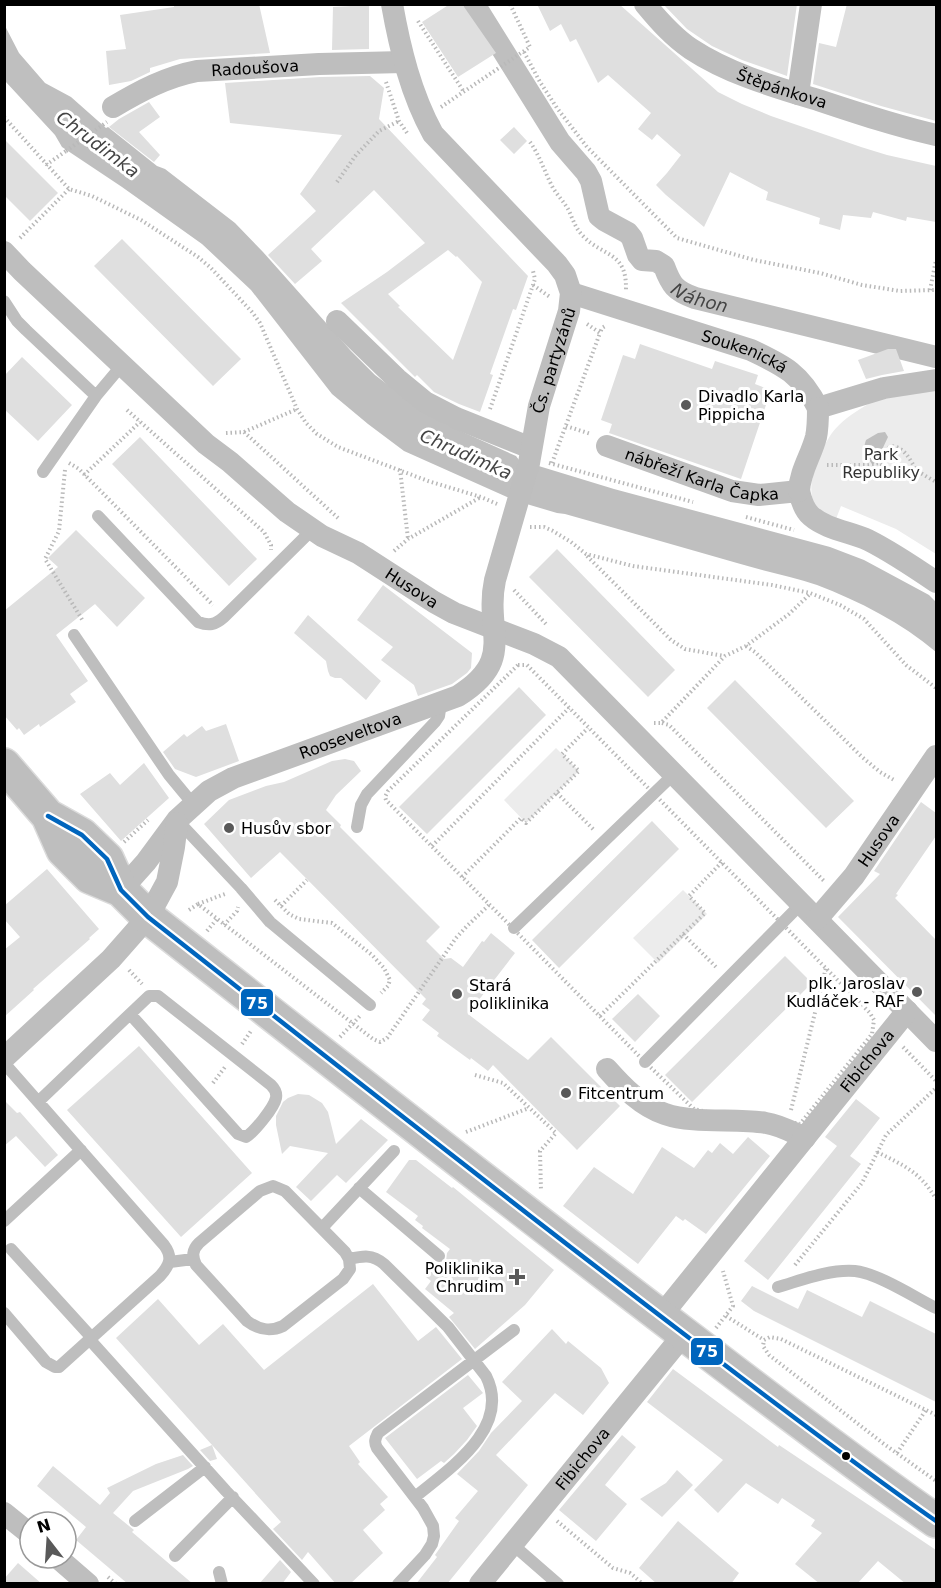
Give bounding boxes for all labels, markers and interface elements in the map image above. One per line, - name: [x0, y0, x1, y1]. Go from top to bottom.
- street label: Radoušova: [211, 56, 300, 80]
- street label: Štěpánkova: [734, 64, 830, 112]
- water label: Chrudimka: [52, 106, 144, 182]
- water label: Náhon: [667, 278, 730, 316]
- street label: Čs. partyzánů: [528, 305, 579, 415]
- street label: Soukenická: [699, 325, 791, 377]
- place label: Divadlo Karla Pippicha: [698, 387, 804, 424]
- marker: Divadlo Karla Pippicha: [679, 398, 693, 412]
- water label: Chrudimka: [417, 424, 515, 484]
- street label: nábřeží Karla Čapka: [623, 444, 780, 505]
- park label: Park Republiky: [842, 445, 920, 482]
- street label: Husova: [382, 564, 442, 612]
- street label: Rooseveltova: [297, 708, 404, 763]
- street label: Husova: [854, 810, 903, 870]
- place label: Husův sbor: [241, 819, 331, 838]
- marker: Husův sbor: [222, 821, 236, 835]
- place label: plk. Jaroslav Kudláček - RAF: [786, 974, 905, 1011]
- place label: Stará poliklinika: [469, 976, 549, 1013]
- marker: plk. Jaroslav Kudláček - RAF: [910, 985, 924, 999]
- marker: Stará poliklinika: [450, 987, 464, 1001]
- line badge: 75: [240, 988, 274, 1017]
- text: 75: [246, 994, 268, 1013]
- street label: Fibichova: [836, 1025, 898, 1096]
- place label: Fitcentrum: [578, 1084, 664, 1103]
- marker: Fitcentrum: [559, 1086, 573, 1100]
- place label: Poliklinika Chrudim: [425, 1259, 504, 1296]
- marker: Poliklinika Chrudim: [508, 1268, 526, 1286]
- line badge: 75: [690, 1337, 724, 1366]
- text: 75: [696, 1342, 718, 1361]
- street label: Fibichova: [551, 1423, 614, 1494]
- unlabelled marker: [840, 1450, 852, 1462]
- north arrow: [18, 1510, 78, 1570]
- text: N: [35, 1515, 53, 1537]

